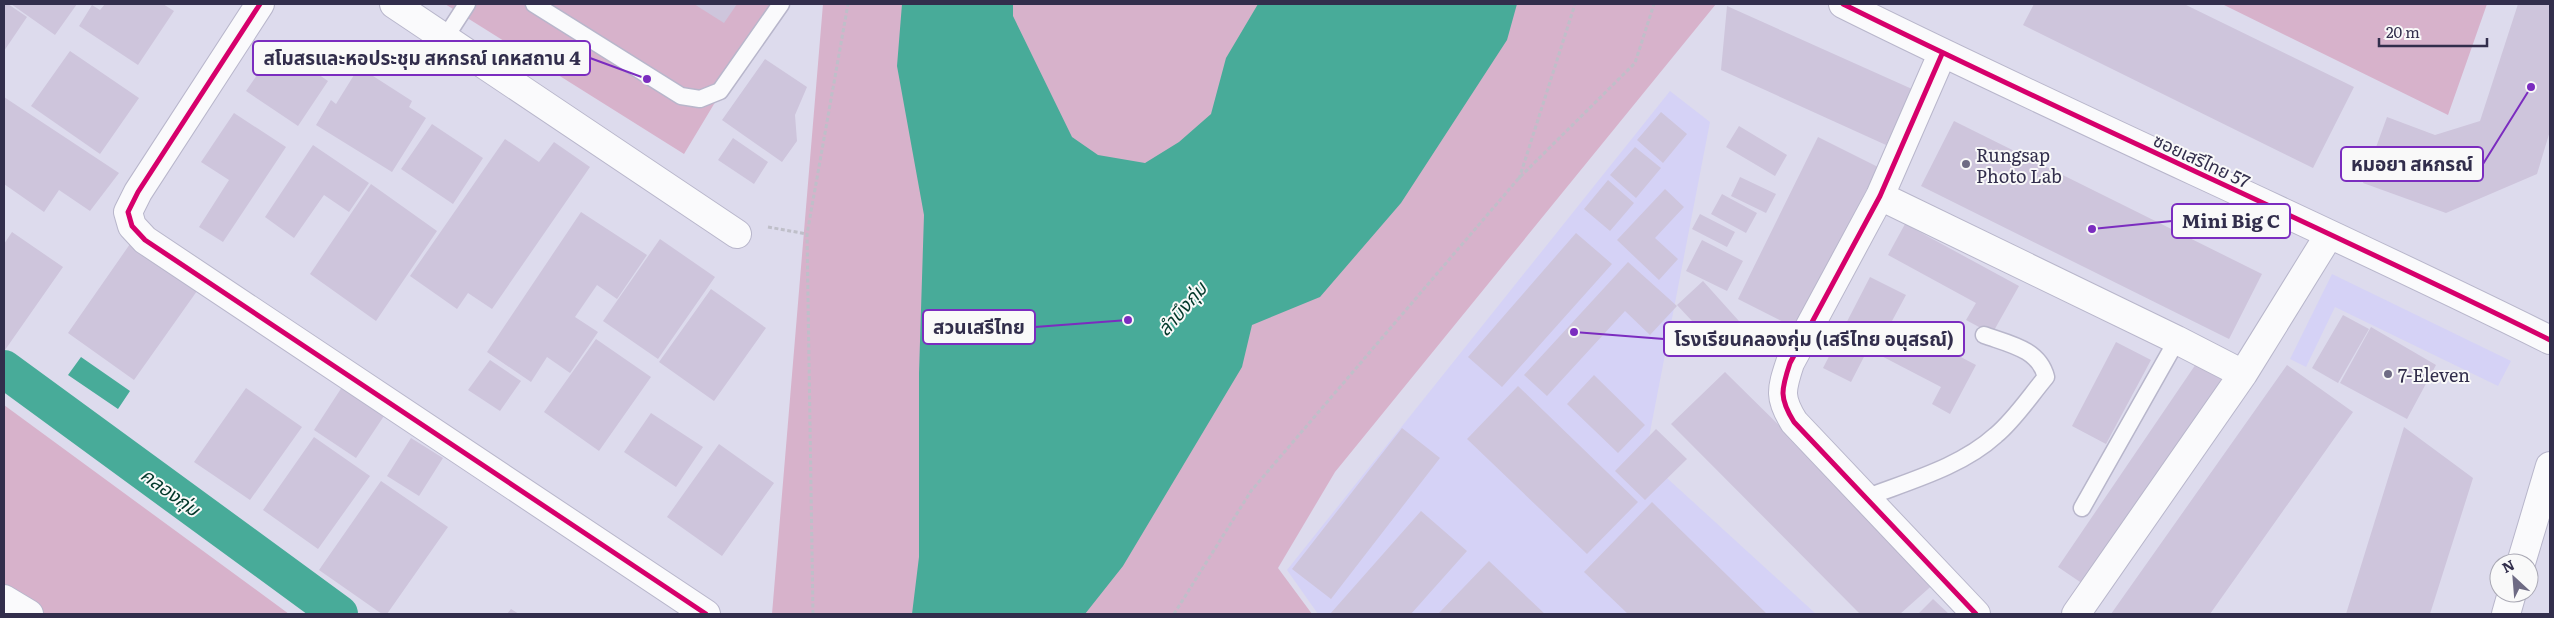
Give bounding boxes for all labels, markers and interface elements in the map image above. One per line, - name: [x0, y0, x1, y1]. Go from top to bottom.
- scale bar: [2379, 15, 2486, 47]
- text: 20 m: [2386, 20, 2420, 43]
- callout: สโมสรและหอประชุม สหกรณ์ เคหสถาน 4: [253, 41, 590, 75]
- text: สโมสรและหอประชุม สหกรณ์ เคหสถาน 4: [263, 43, 581, 71]
- street label: ซอยเสรีไทย 57: [2149, 126, 2255, 194]
- place label: Rungsap Photo Lab: [1976, 141, 2062, 189]
- callout: หมอยา สหกรณ์: [2341, 147, 2483, 181]
- text: หมอยา สหกรณ์: [2351, 149, 2473, 177]
- marker: Rungsap Photo Lab: [1960, 158, 1972, 170]
- callout: Mini Big C: [2172, 204, 2290, 238]
- text: Mini Big C: [2182, 206, 2280, 234]
- water label: ลำบึงกุ่ม: [1150, 274, 1213, 341]
- callout: สวนเสรีไทย: [923, 310, 1035, 344]
- text: สวนเสรีไทย: [933, 312, 1025, 340]
- callout: โรงเรียนคลองกุ่ม (เสรีไทย อนุสรณ์): [1664, 322, 1964, 356]
- text: โรงเรียนคลองกุ่ม (เสรีไทย อนุสรณ์): [1674, 324, 1954, 352]
- place label: 7-Eleven: [2398, 361, 2470, 388]
- marker: 7-Eleven: [2382, 368, 2394, 380]
- water label: คลองกุ่ม: [136, 460, 207, 523]
- north arrow: [2489, 553, 2539, 603]
- text: N: [2498, 554, 2518, 577]

